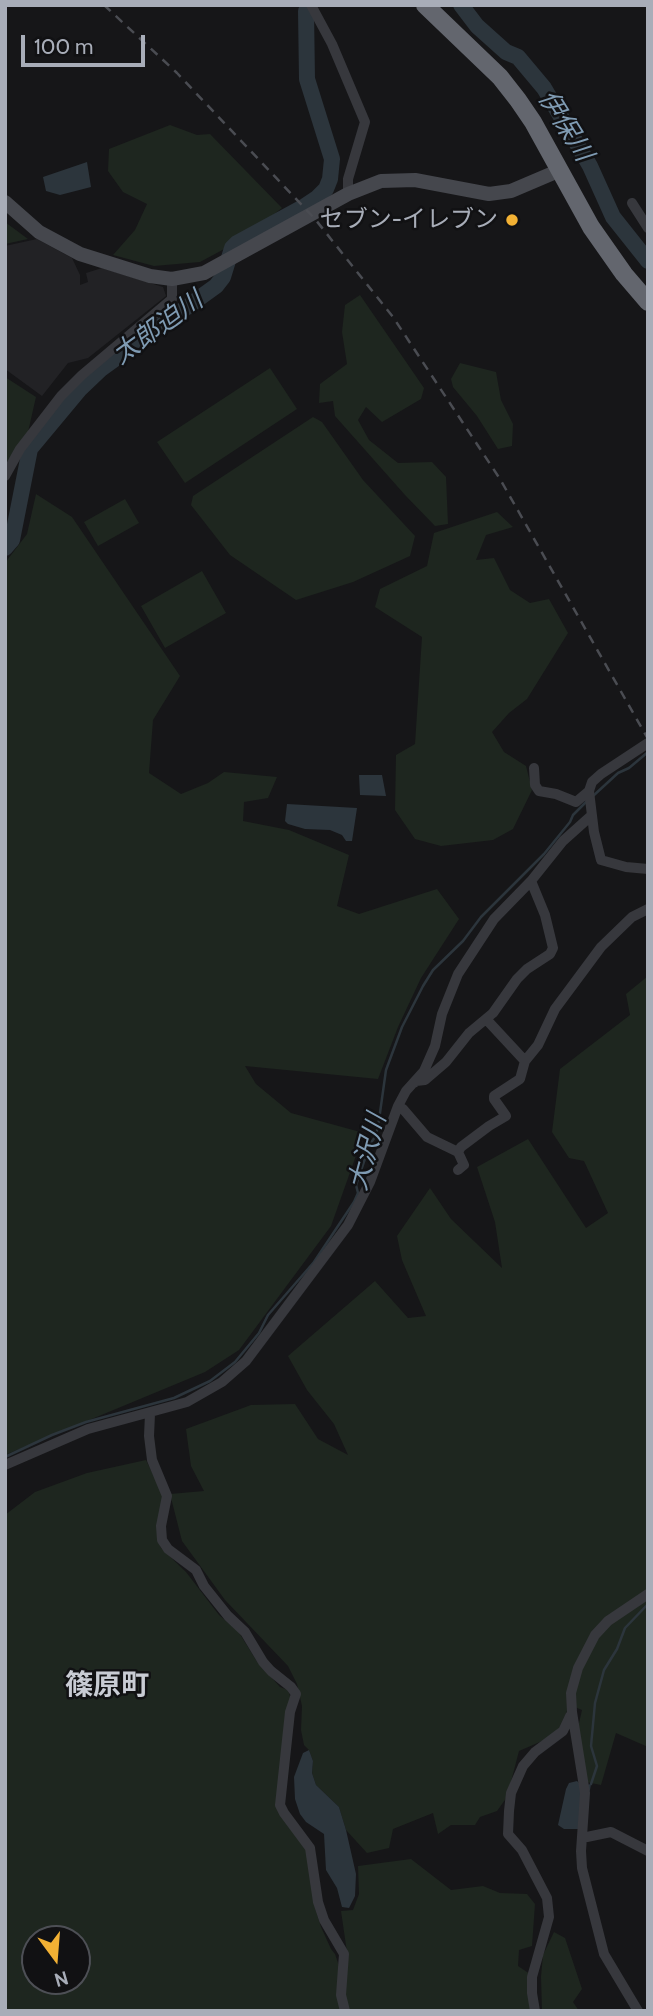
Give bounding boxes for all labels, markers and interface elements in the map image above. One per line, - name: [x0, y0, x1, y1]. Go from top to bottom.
- scale bar: [24, 21, 149, 65]
- text: 100 m: [34, 34, 93, 59]
- water label: 伊保川: [531, 85, 599, 167]
- place label: セブン-イレブン: [320, 206, 498, 234]
- marker: セブン-イレブン: [504, 212, 520, 228]
- water label: 太郎迫川: [107, 285, 209, 371]
- water label: 大沢川: [343, 1110, 393, 1194]
- district label: 篠原町: [65, 1669, 149, 1703]
- north arrow: [21, 1925, 91, 1995]
- text: N: [52, 1966, 71, 1992]

